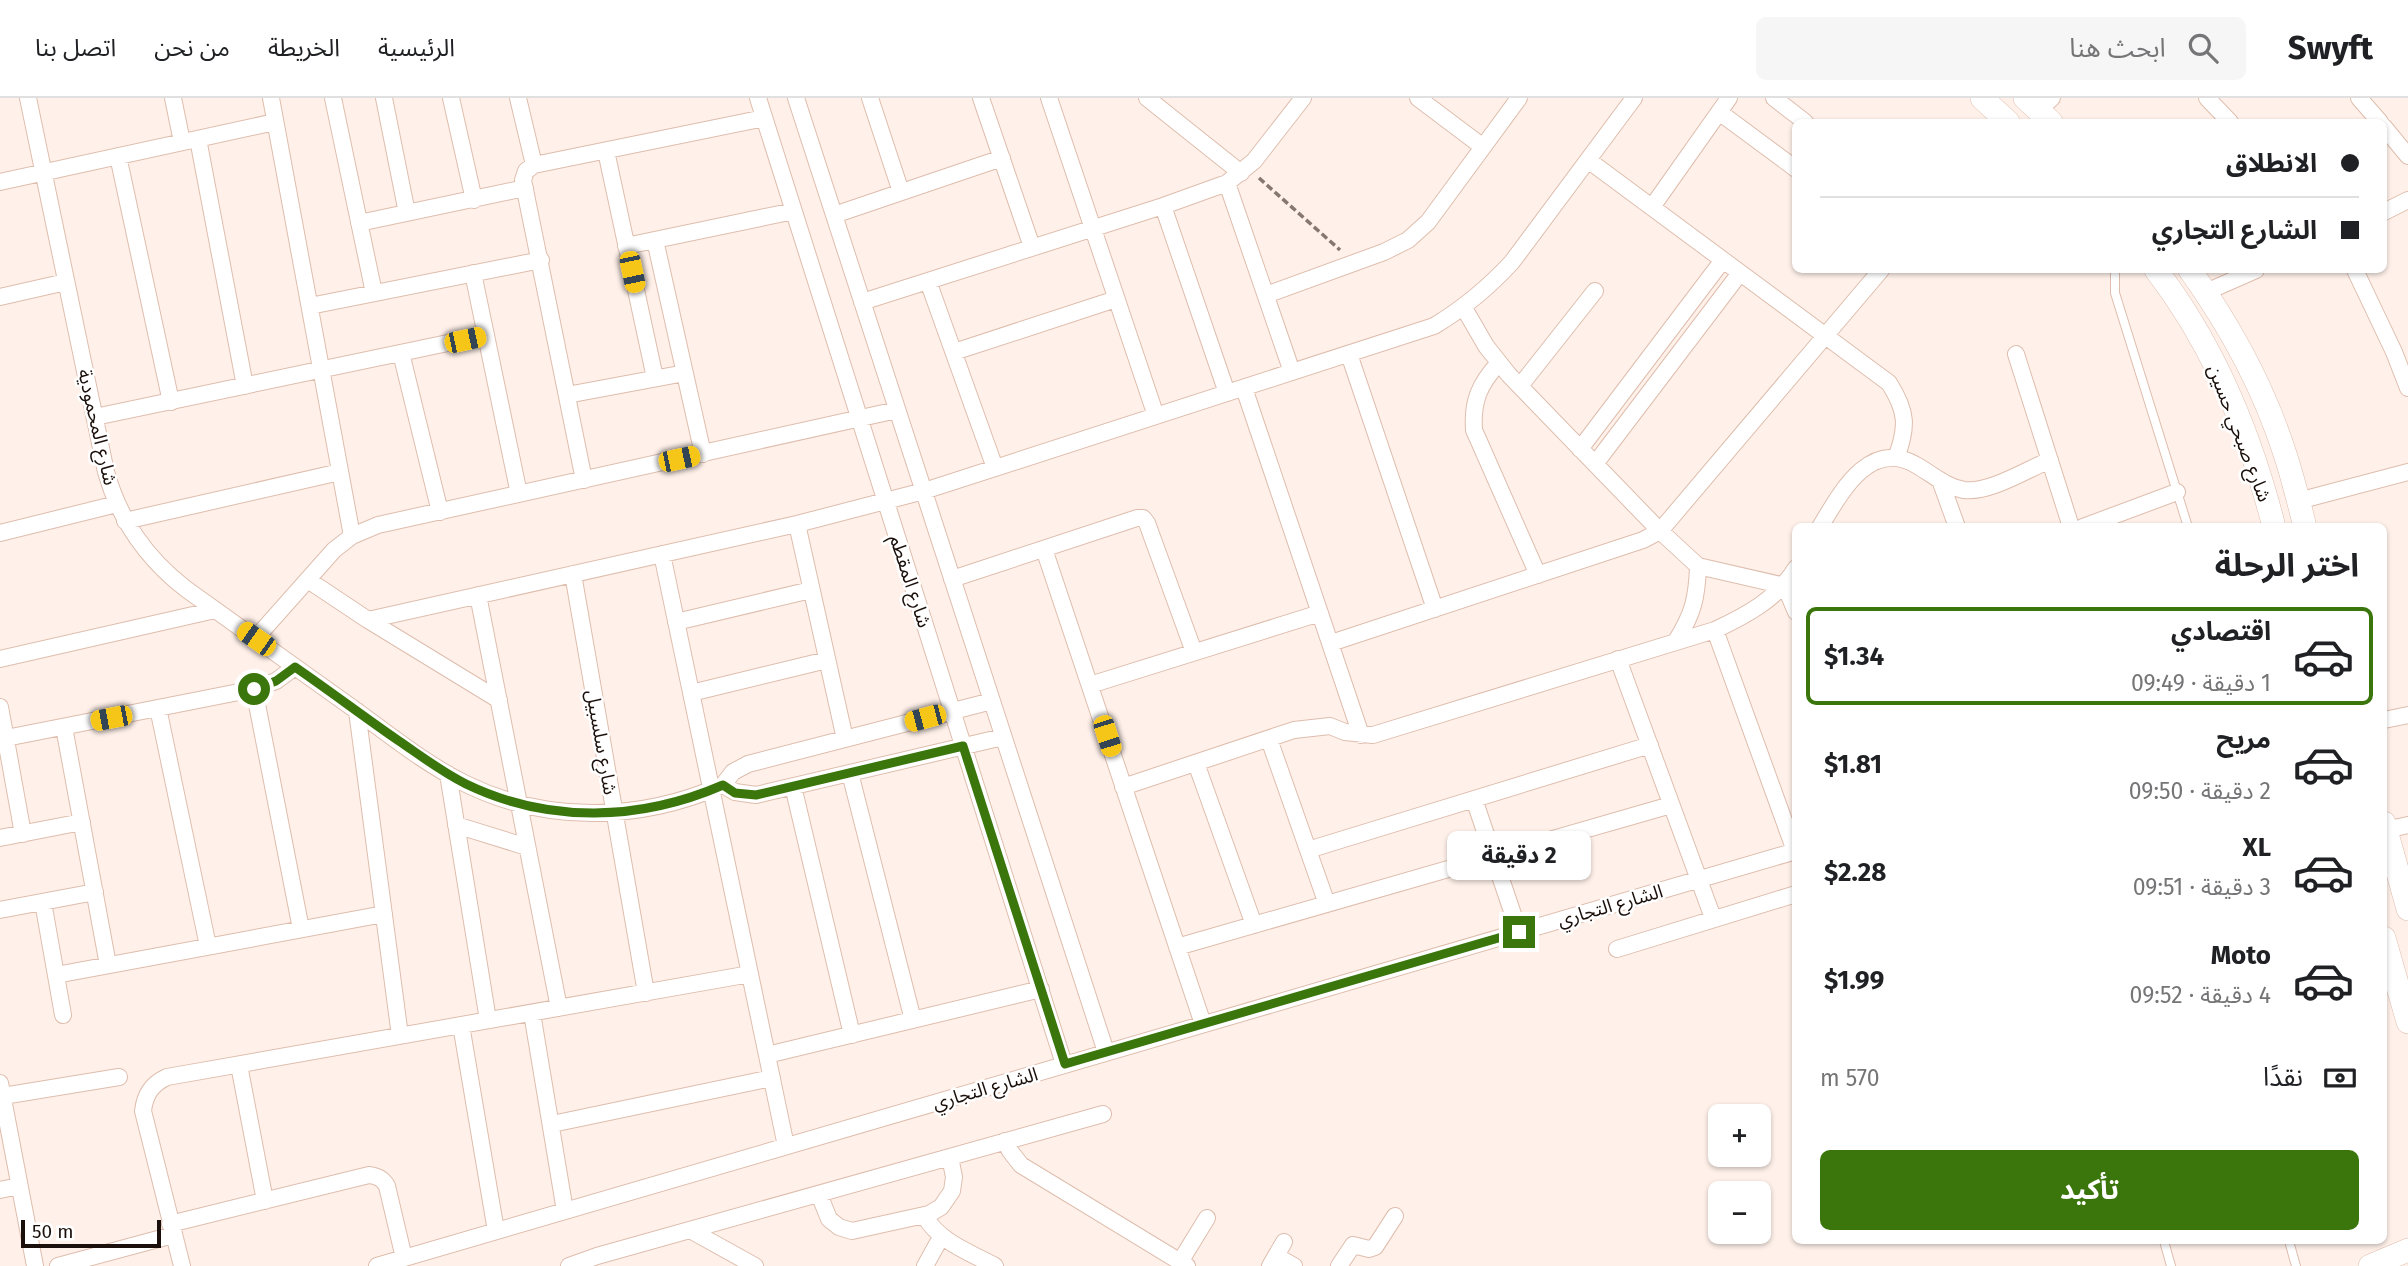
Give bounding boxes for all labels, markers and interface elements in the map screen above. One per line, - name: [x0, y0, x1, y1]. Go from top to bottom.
- search box: [1756, 17, 2246, 80]
- text: Swyft: [2288, 28, 2373, 68]
- icon: search: [2184, 29, 2222, 67]
- text: ابحث هنا: [2069, 33, 2166, 64]
- text: اتصل بنا: [35, 34, 116, 62]
- text: من نحن: [154, 34, 230, 62]
- text: الخريطة: [268, 34, 340, 62]
- text: الرئيسية: [378, 34, 455, 62]
- text: الانطلاق: [2226, 148, 2317, 179]
- text: الشارع التجاري: [2152, 215, 2317, 246]
- car: [618, 249, 647, 295]
- car: [443, 325, 488, 355]
- street label: شارع صبحي حسين: [2200, 361, 2276, 506]
- street label: شارع المحمودية: [71, 367, 122, 488]
- car: [657, 444, 702, 474]
- street label: شارع المقطم: [882, 532, 936, 631]
- text: اختر الرحلة: [2215, 546, 2359, 584]
- text: اقتصادي: [2171, 616, 2271, 647]
- car: [233, 618, 280, 660]
- icon: car: [2292, 625, 2355, 688]
- text: $1.34: [1824, 641, 1884, 672]
- text: 1 دقيقة · 09:49: [2131, 669, 2271, 697]
- route start: [238, 673, 270, 705]
- street label: شارع سلسبيل: [579, 688, 622, 797]
- car: [902, 702, 949, 734]
- car: [89, 704, 134, 732]
- car: [1091, 713, 1124, 759]
- text: مريح: [2216, 724, 2271, 755]
- icon: car: [2292, 733, 2355, 796]
- text: $1.81: [1824, 749, 1882, 780]
- text: 2 دقيقة · 09:50: [2129, 777, 2271, 805]
- callout: 2 دقيقة: [1447, 830, 1591, 880]
- text: XL: [2243, 832, 2271, 863]
- text: 2 دقيقة: [1481, 841, 1557, 869]
- icon: car: [2292, 841, 2355, 904]
- text: $2.28: [1824, 857, 1886, 888]
- text: 3 دقيقة · 09:51: [2133, 873, 2271, 901]
- street label: الشارع التجاري: [1555, 879, 1666, 935]
- route end: [1503, 916, 1535, 948]
- text: Moto: [2211, 940, 2271, 971]
- icon: car: [2292, 949, 2355, 1012]
- text: $1.99: [1824, 965, 1884, 996]
- text: 4 دقيقة · 09:52: [2130, 981, 2271, 1009]
- icon: cash: [2321, 1059, 2359, 1097]
- street label: الشارع التجاري: [930, 1062, 1041, 1118]
- text: نقدًا: [2263, 1062, 2303, 1093]
- text: 570 m: [1820, 1064, 1880, 1092]
- map controls: [1708, 1104, 1771, 1244]
- button: +: [1708, 1104, 1771, 1167]
- button: تأكيد: [1820, 1150, 2359, 1230]
- button: −: [1708, 1181, 1771, 1244]
- scale bar: [21, 1217, 161, 1249]
- text: 50 m: [32, 1220, 73, 1243]

